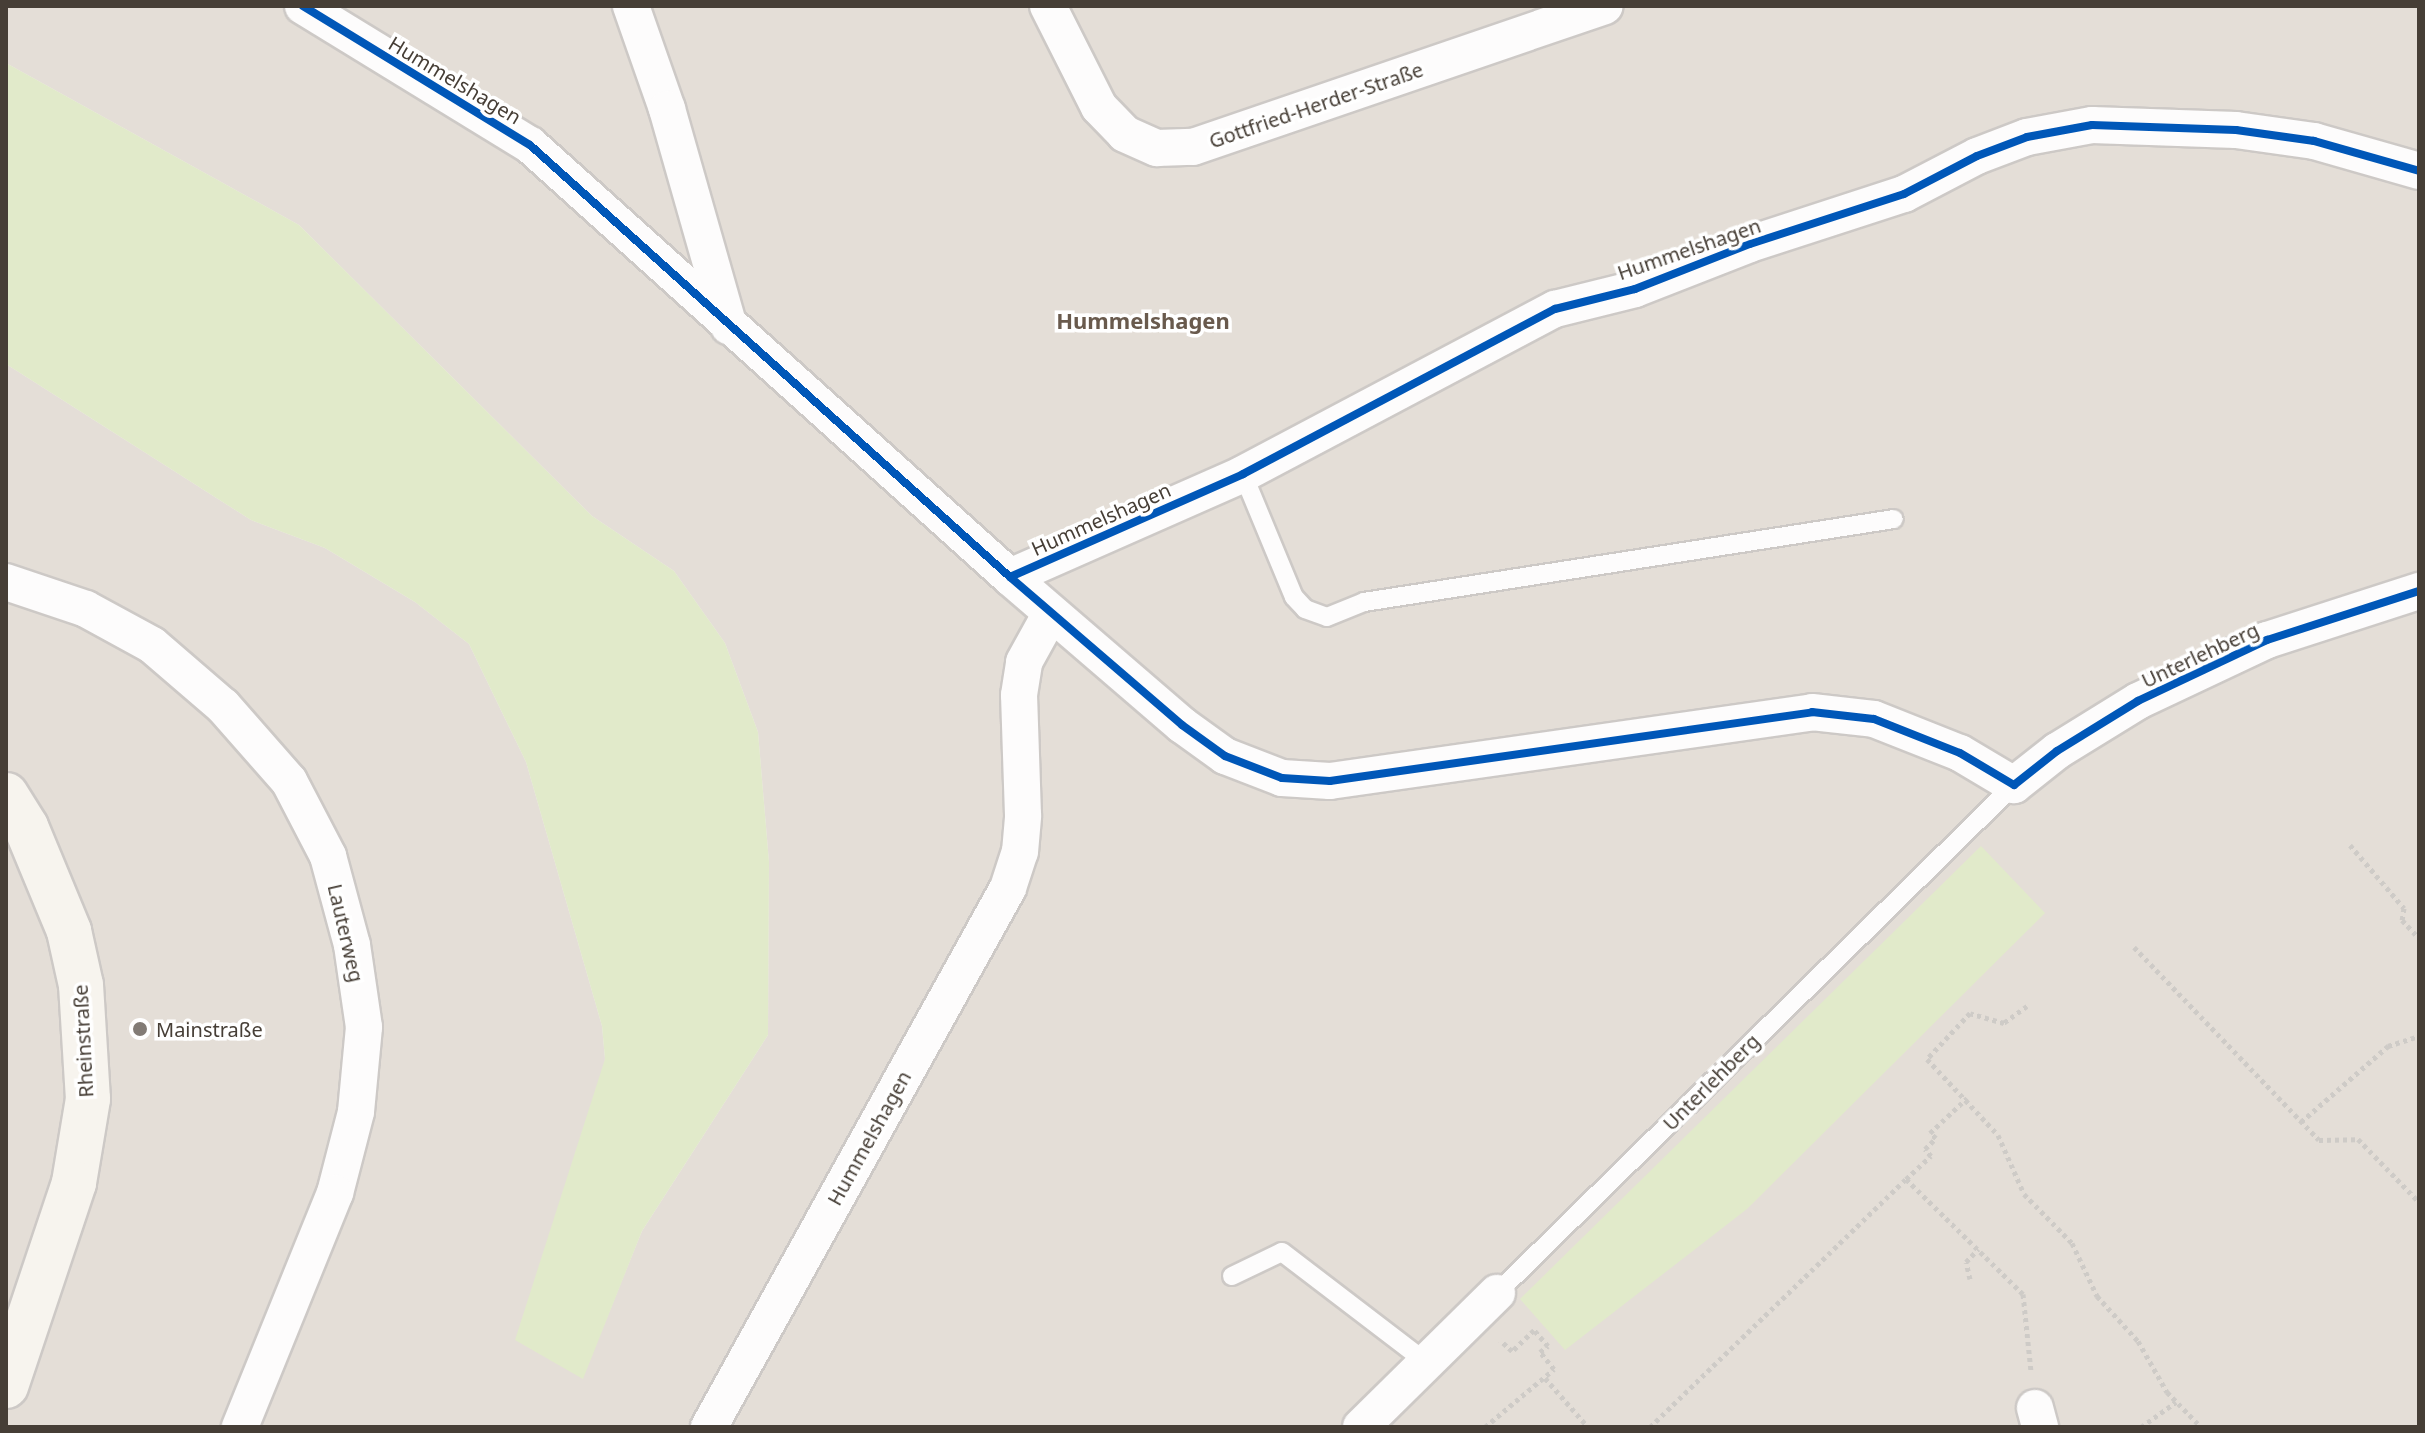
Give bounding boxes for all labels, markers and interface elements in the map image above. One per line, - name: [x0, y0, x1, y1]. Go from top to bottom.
- street label: Hummelshagen: [384, 31, 526, 129]
- street label: Gottfried-Herder-Straße: [1206, 57, 1426, 153]
- street label: Hummelshagen: [1614, 213, 1764, 285]
- district label: Hummelshagen: [1056, 308, 1230, 334]
- street label: Hummelshagen: [1028, 478, 1174, 560]
- street label: Unterlehberg: [2138, 617, 2262, 693]
- street label: Lauterweg: [323, 882, 369, 984]
- street label: Rheinstraße: [68, 984, 98, 1098]
- place label: Mainstraße: [156, 1017, 263, 1041]
- marker: Mainstraße: [131, 1020, 149, 1038]
- street label: Unterlehberg: [1658, 1029, 1764, 1135]
- street label: Hummelshagen: [822, 1067, 916, 1209]

